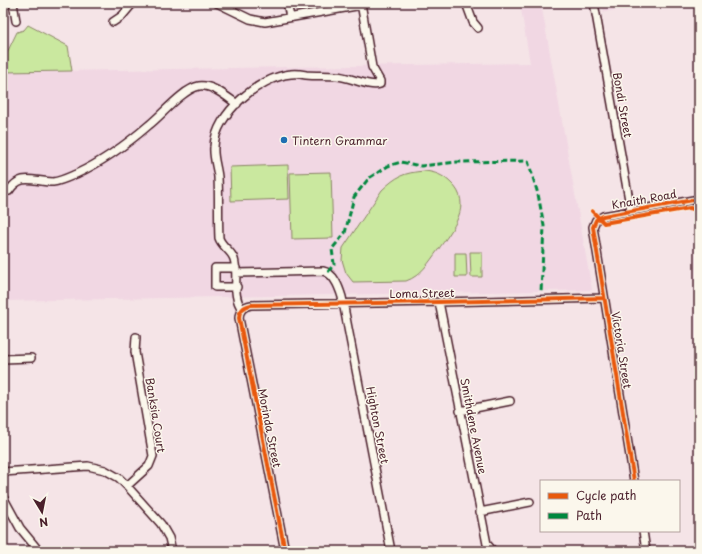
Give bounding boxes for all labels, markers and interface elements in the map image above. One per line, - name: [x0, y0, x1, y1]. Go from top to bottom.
- street label: Bondi Street: [609, 71, 637, 139]
- place label: Tintern Grammar: [292, 132, 387, 149]
- marker: Tintern Grammar: [279, 135, 289, 145]
- street label: Knaith Road: [610, 185, 678, 213]
- street label: Loma Street: [389, 284, 455, 302]
- street label: Victoria Street: [608, 310, 637, 390]
- street label: Banksia Court: [142, 376, 170, 454]
- street label: Smithdene Avenue: [456, 377, 492, 475]
- street label: Highton Street: [362, 385, 394, 466]
- street label: Morinda Street: [254, 387, 286, 470]
- legend: [540, 480, 680, 532]
- text: Cycle path: [576, 486, 637, 504]
- north arrow: [22, 492, 62, 532]
- text: Path: [576, 506, 602, 524]
- text: N: [38, 513, 50, 532]

